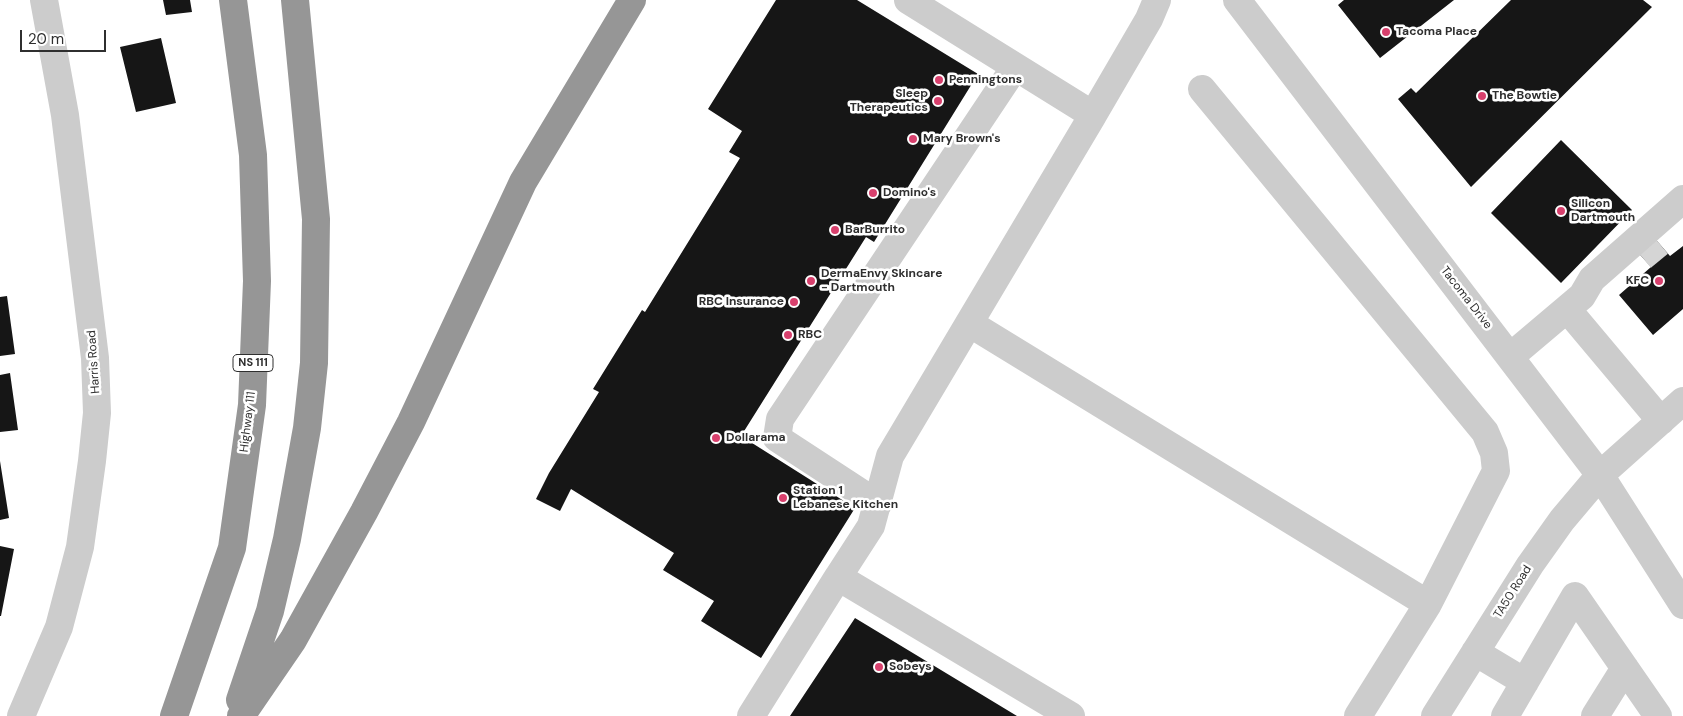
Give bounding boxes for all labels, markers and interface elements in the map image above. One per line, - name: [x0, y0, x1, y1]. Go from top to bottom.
- scale bar: [22, 20, 109, 52]
- place label: Tacoma Place: [1396, 25, 1477, 39]
- marker: Tacoma Place: [1380, 26, 1392, 38]
- text: 20 m: [28, 29, 64, 49]
- place label: Penningtons: [949, 73, 1022, 87]
- marker: Penningtons: [933, 74, 945, 86]
- place label: Sleep Therapeutics: [850, 87, 928, 115]
- place label: The Bowtie: [1492, 89, 1557, 103]
- marker: The Bowtie: [1476, 90, 1488, 102]
- marker: Sleep Therapeutics: [932, 95, 944, 107]
- place label: Mary Brown's: [923, 132, 1001, 146]
- marker: Mary Brown's: [907, 133, 919, 145]
- place label: Domino's: [883, 186, 936, 200]
- marker: Domino's: [867, 187, 879, 199]
- place label: Silicon Dartmouth: [1571, 197, 1635, 225]
- marker: Silicon Dartmouth: [1555, 205, 1567, 217]
- place label: BarBurrito: [845, 223, 905, 237]
- marker: BarBurrito: [829, 224, 841, 236]
- street label: Tacoma Drive: [1437, 264, 1495, 332]
- place label: DermaEnvy Skincare - Dartmouth: [821, 267, 942, 295]
- place label: KFC: [1626, 274, 1649, 288]
- marker: DermaEnvy Skincare - Dartmouth: [805, 275, 817, 287]
- marker: KFC: [1653, 275, 1665, 287]
- place label: RBC Insurance: [699, 295, 784, 309]
- marker: RBC Insurance: [788, 296, 800, 308]
- place label: RBC: [798, 328, 822, 342]
- marker: RBC: [782, 329, 794, 341]
- street label: Harris Road: [85, 330, 103, 394]
- road number: NS 111: [233, 354, 273, 372]
- street label: Highway 111: [237, 391, 259, 453]
- place label: Dollarama: [726, 431, 786, 445]
- marker: Dollarama: [710, 432, 722, 444]
- place label: Station 1 Lebanese Kitchen: [793, 484, 898, 512]
- marker: Station 1 Lebanese Kitchen: [777, 492, 789, 504]
- street label: TA50 Road: [1491, 563, 1535, 621]
- place label: Sobeys: [889, 660, 932, 674]
- marker: Sobeys: [873, 661, 885, 673]

